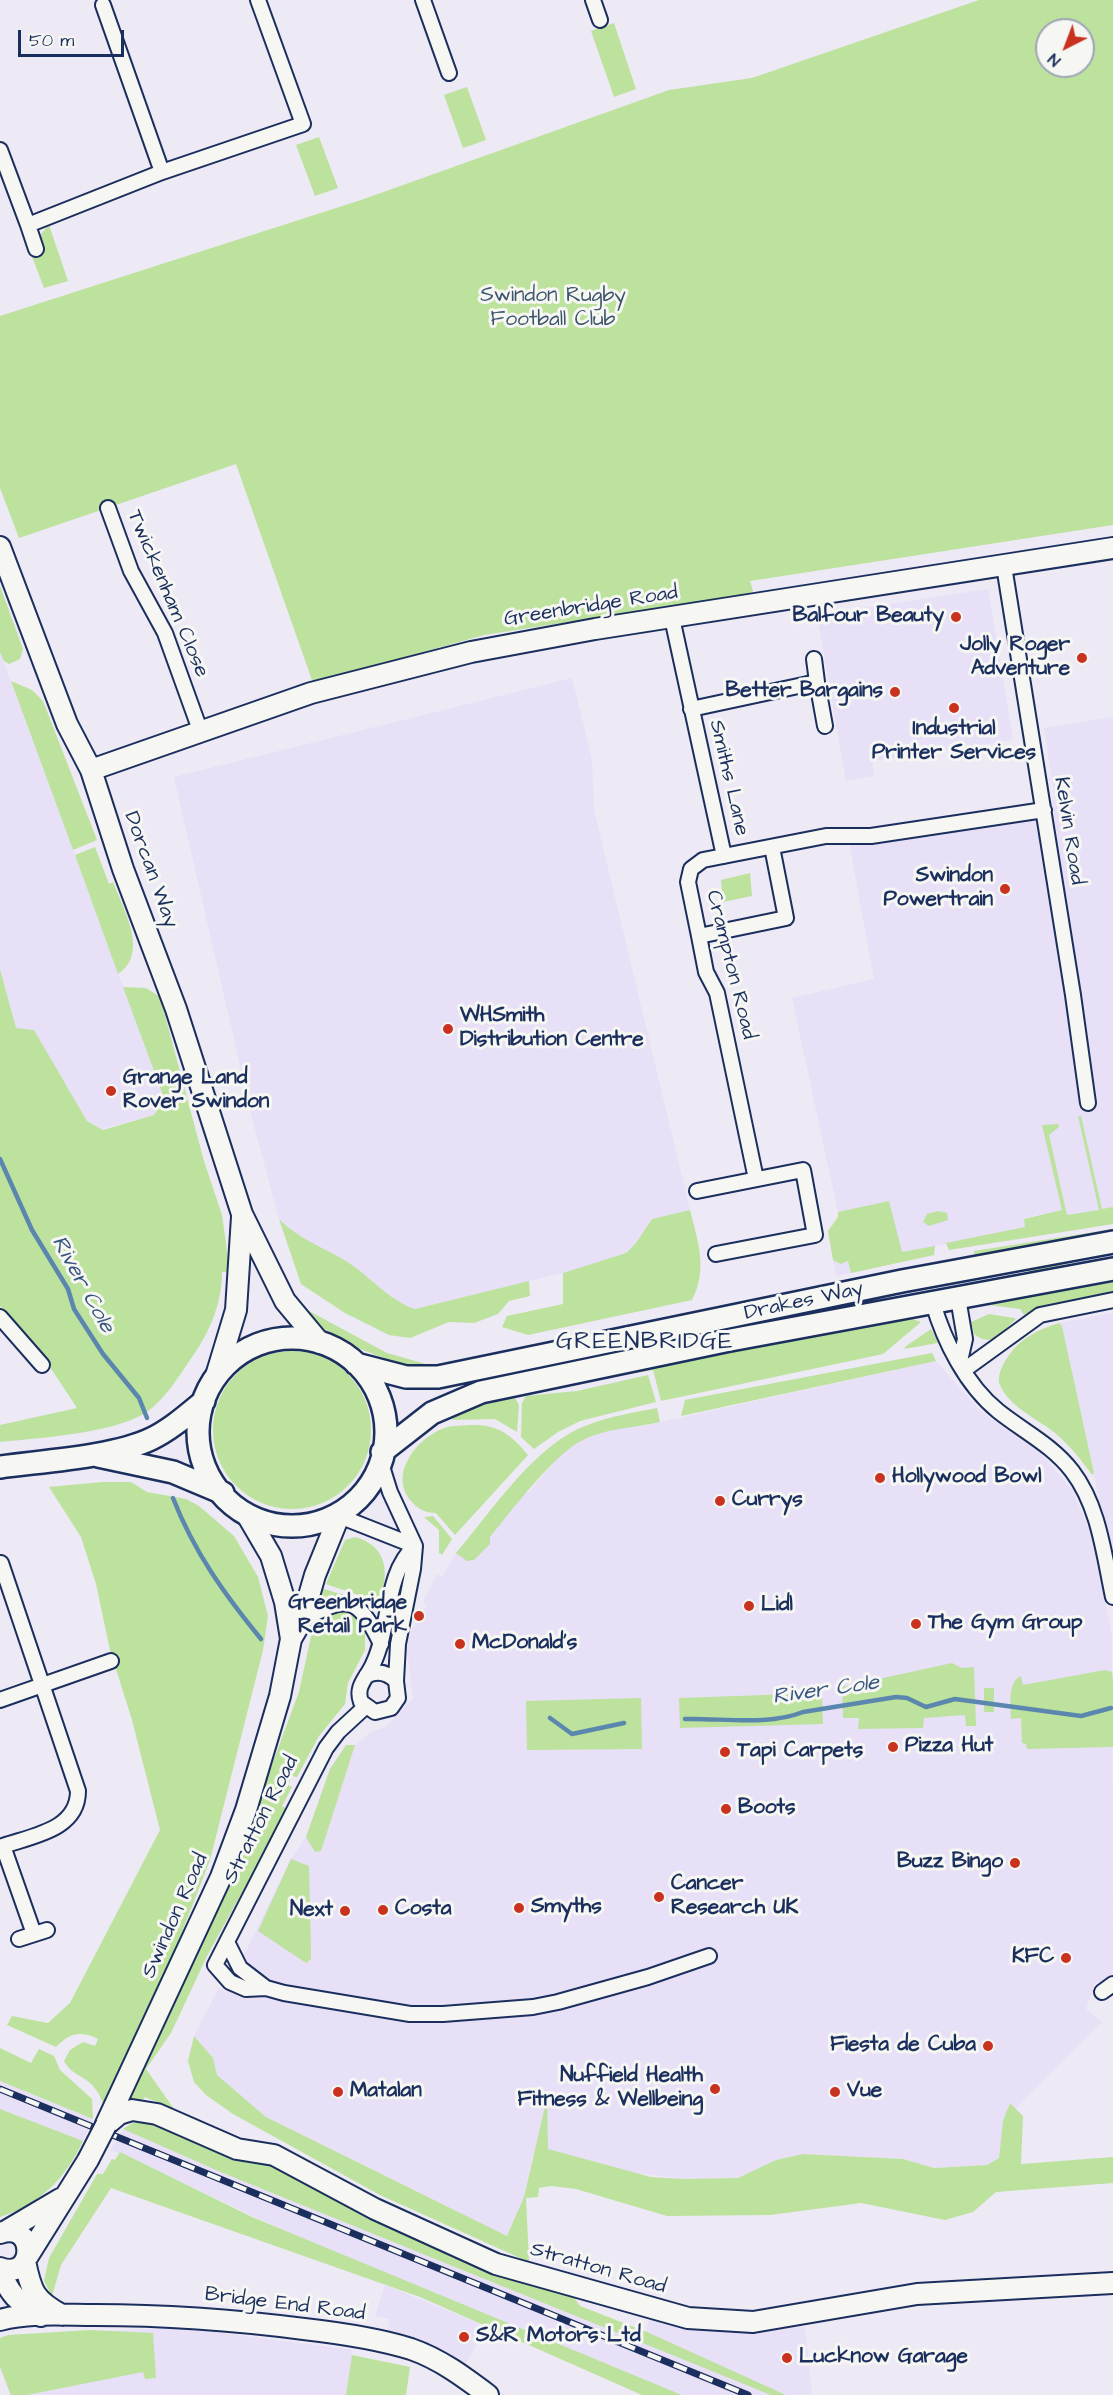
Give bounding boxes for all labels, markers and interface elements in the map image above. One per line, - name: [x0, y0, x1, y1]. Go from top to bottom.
- scale bar: [21, 18, 128, 56]
- north arrow: [1035, 18, 1095, 78]
- text: 50 m: [29, 28, 74, 53]
- text: N: [1043, 48, 1065, 71]
- park label: Swindon Rugby Football Club: [480, 284, 626, 334]
- street label: Twickenham Close: [120, 507, 214, 681]
- street label: Greenbridge Road: [502, 581, 680, 633]
- place label: Balfour Beauty: [792, 604, 944, 630]
- marker: Balfour Beauty: [949, 610, 963, 624]
- place label: Jolly Roger Adventure: [960, 633, 1070, 683]
- marker: Jolly Roger Adventure: [1075, 651, 1089, 665]
- place label: Better Bargains: [725, 679, 883, 705]
- marker: Better Bargains: [888, 685, 902, 699]
- marker: Industrial Printer Services: [947, 701, 961, 715]
- place label: Industrial Printer Services: [872, 717, 1036, 767]
- street label: Smiths Lane: [702, 718, 754, 838]
- street label: Kelvin Road: [1047, 775, 1089, 887]
- street label: Dorcan Way: [117, 808, 183, 932]
- place label: Swindon Powertrain: [883, 864, 993, 914]
- marker: Swindon Powertrain: [998, 882, 1012, 896]
- street label: Crampton Road: [699, 888, 761, 1042]
- place label: WHSmith Distribution Centre: [460, 1004, 644, 1054]
- marker: WHSmith Distribution Centre: [441, 1022, 455, 1036]
- place label: Grange Land Rover Swindon: [123, 1066, 269, 1116]
- marker: Grange Land Rover Swindon: [104, 1084, 118, 1098]
- water label: River Cole: [45, 1232, 119, 1338]
- street label: Drakes Way: [742, 1277, 866, 1327]
- district label: GREENBRIDGE: [556, 1329, 734, 1357]
- place label: Hollywood Bowl: [892, 1465, 1041, 1491]
- marker: Hollywood Bowl: [873, 1471, 887, 1485]
- place label: Currys: [732, 1488, 803, 1514]
- marker: Currys: [713, 1494, 727, 1508]
- place label: Greenbridge Retail Park: [288, 1591, 407, 1641]
- place label: Lidl: [761, 1593, 793, 1619]
- marker: Lidl: [742, 1599, 756, 1613]
- marker: Greenbridge Retail Park: [412, 1609, 426, 1623]
- place label: The Gym Group: [928, 1611, 1082, 1637]
- marker: The Gym Group: [909, 1617, 923, 1631]
- place label: McDonald's: [472, 1631, 577, 1657]
- marker: McDonald's: [453, 1637, 467, 1651]
- water label: River Cole: [771, 1671, 881, 1711]
- place label: Pizza Hut: [905, 1734, 993, 1760]
- place label: Tapi Carpets: [737, 1739, 863, 1765]
- marker: Pizza Hut: [886, 1740, 900, 1754]
- marker: Tapi Carpets: [718, 1745, 732, 1759]
- street label: Stratton Road: [219, 1752, 305, 1888]
- place label: Boots: [738, 1796, 796, 1822]
- marker: Boots: [719, 1802, 733, 1816]
- street label: Swindon Road: [137, 1850, 215, 1982]
- place label: Buzz Bingo: [897, 1850, 1003, 1876]
- marker: Buzz Bingo: [1008, 1856, 1022, 1870]
- place label: Cancer Research UK: [671, 1872, 798, 1922]
- marker: Cancer Research UK: [652, 1890, 666, 1904]
- place label: Smyths: [531, 1895, 602, 1921]
- place label: Costa: [395, 1897, 451, 1923]
- place label: Next: [290, 1898, 333, 1924]
- marker: Smyths: [512, 1901, 526, 1915]
- marker: Costa: [376, 1903, 390, 1917]
- marker: Next: [338, 1904, 352, 1918]
- place label: KFC: [1012, 1945, 1054, 1971]
- marker: KFC: [1059, 1951, 1073, 1965]
- place label: Fiesta de Cuba: [830, 2033, 976, 2059]
- marker: Fiesta de Cuba: [981, 2039, 995, 2053]
- place label: Nuffield Health Fitness & Wellbeing: [518, 2064, 703, 2114]
- place label: Matalan: [350, 2079, 422, 2105]
- place label: Vue: [847, 2079, 882, 2105]
- marker: Nuffield Health Fitness & Wellbeing: [708, 2082, 722, 2096]
- marker: Matalan: [331, 2085, 345, 2099]
- marker: Vue: [828, 2085, 842, 2099]
- street label: Stratton Road: [527, 2238, 669, 2300]
- street label: Bridge End Road: [203, 2283, 367, 2327]
- place label: S&R Motors Ltd: [476, 2324, 641, 2350]
- marker: S&R Motors Ltd: [457, 2330, 471, 2344]
- place label: Lucknow Garage: [799, 2345, 968, 2371]
- marker: Lucknow Garage: [780, 2351, 794, 2365]

